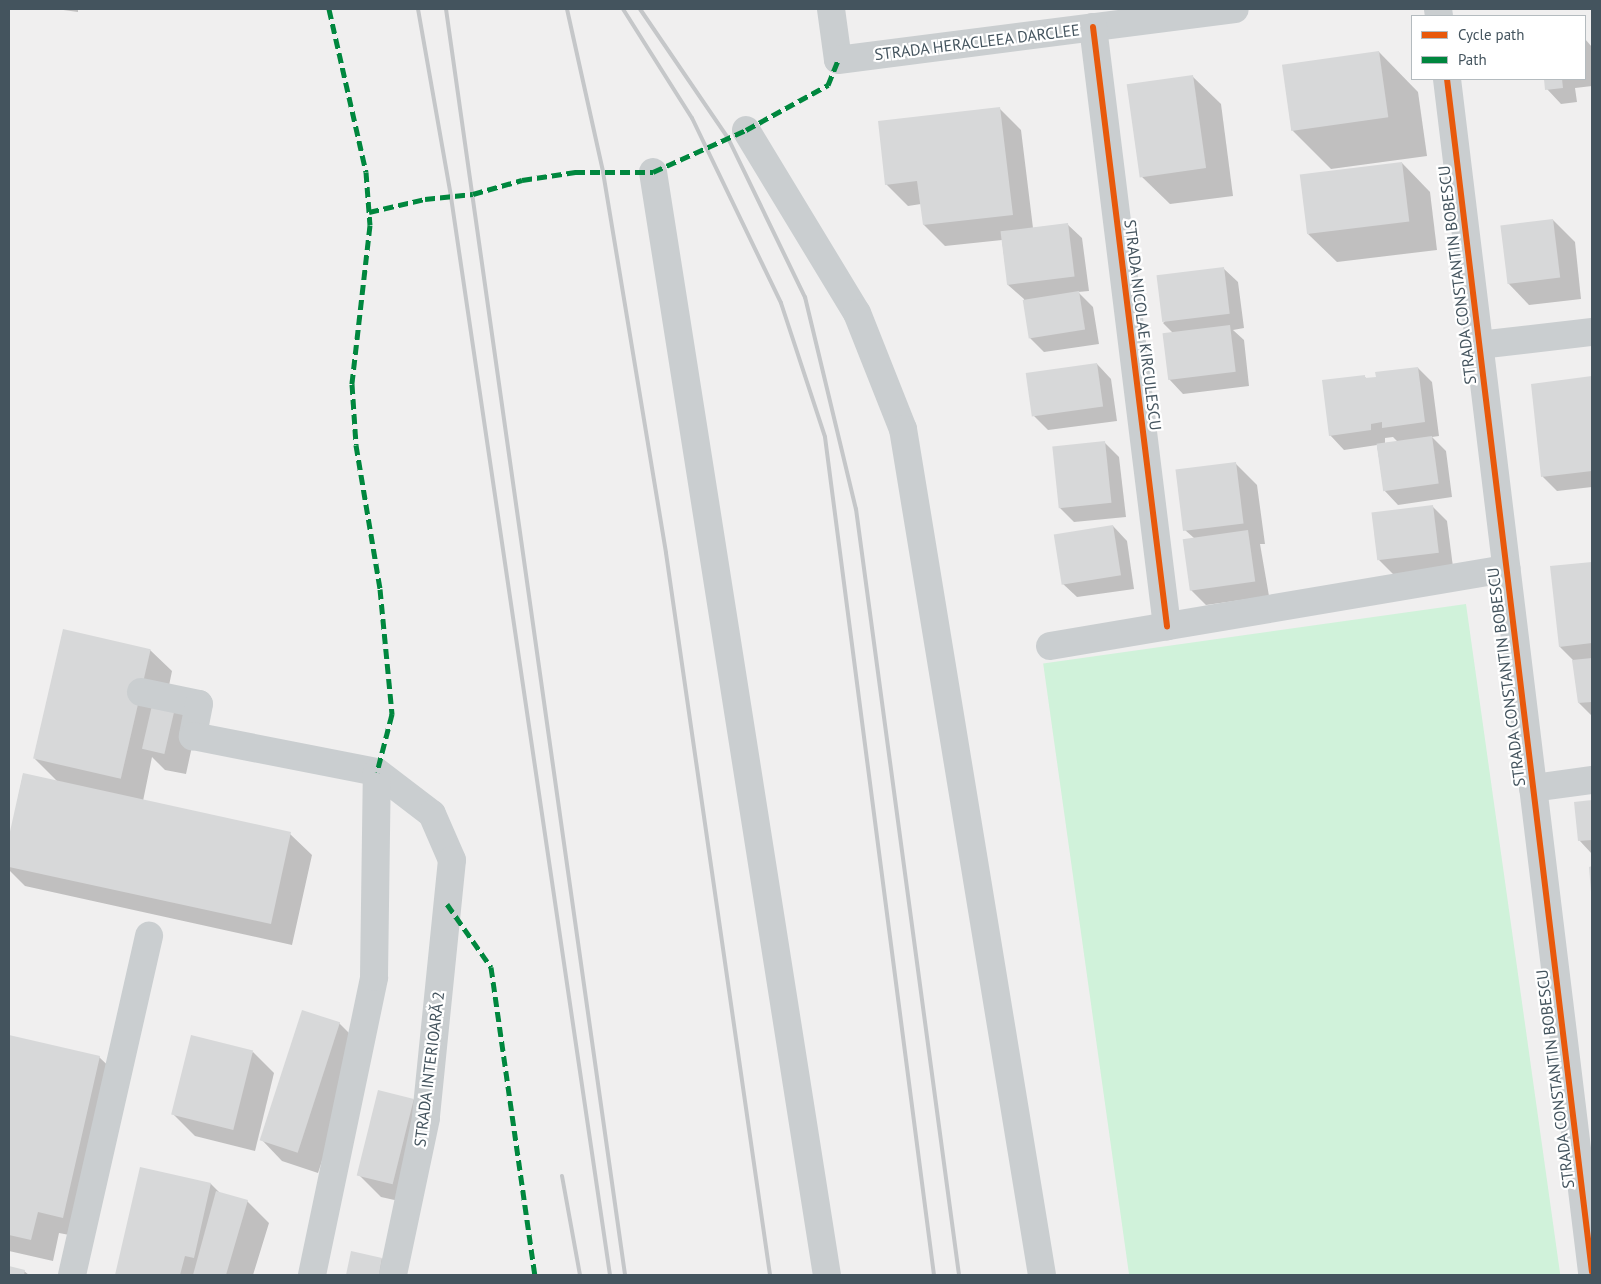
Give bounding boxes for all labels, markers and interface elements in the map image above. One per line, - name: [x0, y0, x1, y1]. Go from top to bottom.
- legend: [1411, 15, 1586, 80]
- street label: STRADA HERACLEEA DARCLEE: [873, 20, 1081, 64]
- text: Cycle path: [1458, 25, 1524, 44]
- text: Path: [1458, 50, 1487, 69]
- street label: STRADA CONSTANTIN BOBESCU: [1434, 164, 1480, 386]
- street label: STRADA NICOLAE KIRCULESCU: [1120, 218, 1166, 432]
- street label: STRADA CONSTANTIN BOBESCU: [1483, 566, 1529, 788]
- street label: STRADA CONSTANTIN BOBESCU: [1532, 968, 1578, 1190]
- street label: STRADA INTERIOARĂ 2: [410, 989, 448, 1149]

